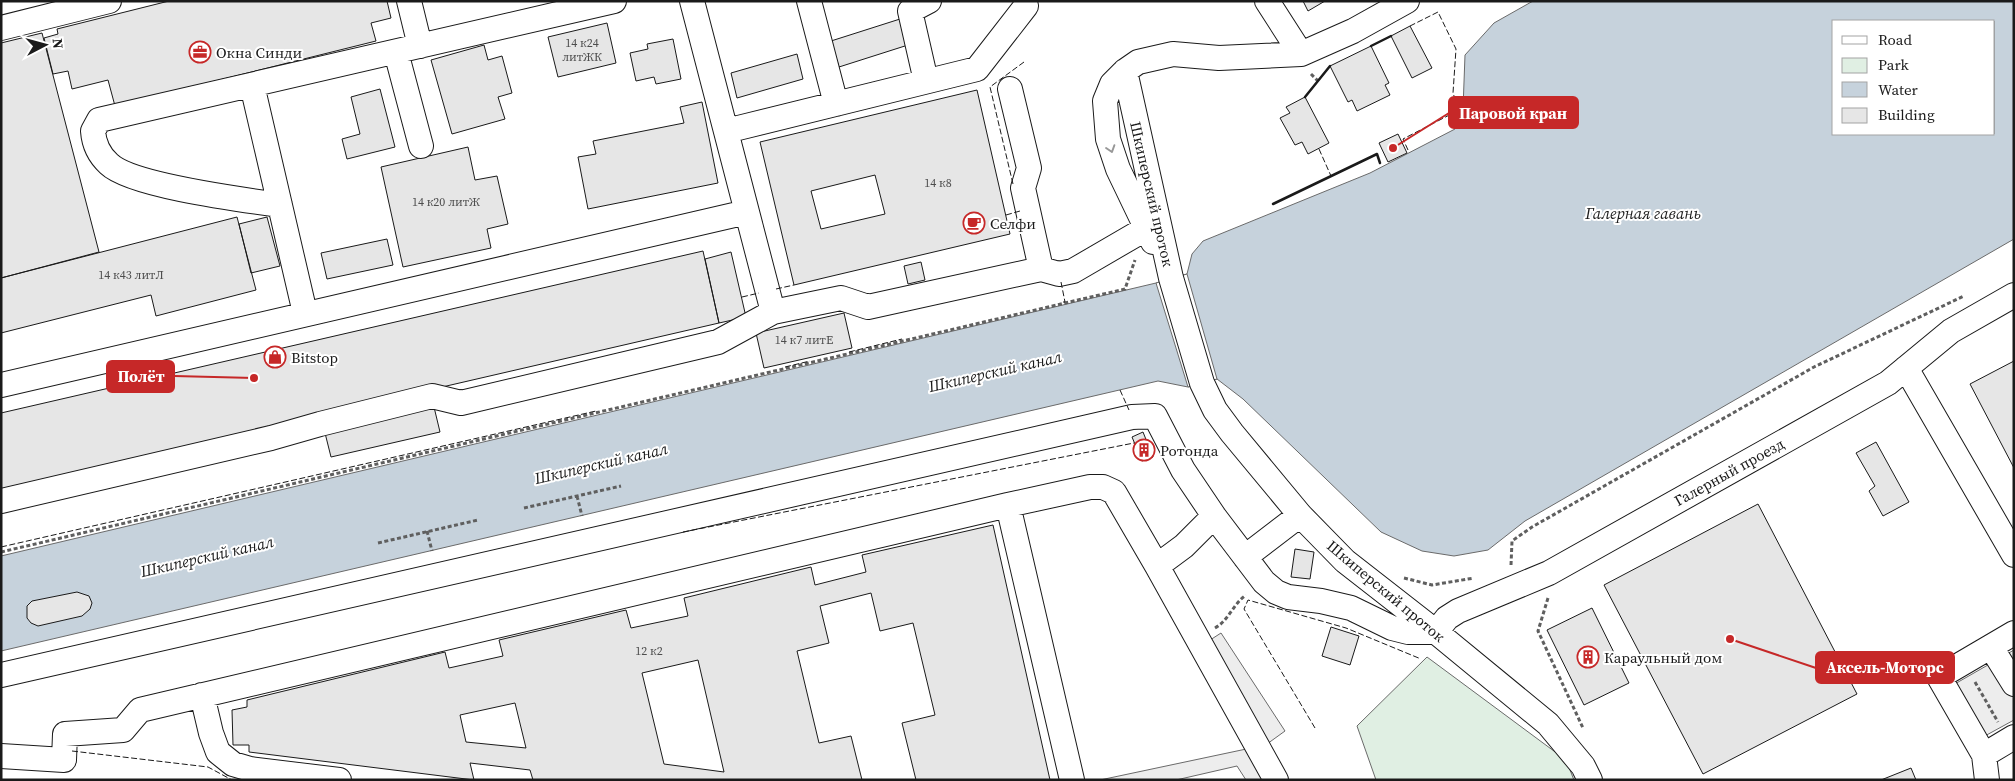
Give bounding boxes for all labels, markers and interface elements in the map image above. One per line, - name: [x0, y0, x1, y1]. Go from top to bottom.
- north arrow: [20, 20, 70, 70]
- legend: [1832, 20, 1995, 135]
- text: Road: [1878, 29, 1912, 50]
- house number: 14 к24 литЖК: [562, 35, 602, 65]
- text: N: [47, 38, 68, 50]
- office icon: Окна Синди: [188, 40, 212, 64]
- place label: Окна Синди: [216, 42, 303, 63]
- text: Park: [1878, 54, 1910, 75]
- text: Water: [1878, 79, 1919, 100]
- callout: Паровой кран: [1449, 97, 1578, 128]
- text: Паровой кран: [1459, 102, 1567, 124]
- text: Building: [1878, 104, 1935, 125]
- street label: Шкиперский проток: [1125, 119, 1179, 269]
- one-way arrow: [1106, 144, 1116, 153]
- house number: 14 к8: [924, 175, 952, 191]
- house number: 14 к20 литЖ: [412, 194, 480, 210]
- water label: Галерная гавань: [1584, 202, 1701, 224]
- cafe icon: Селфи: [962, 211, 986, 235]
- place label: Селфи: [990, 213, 1036, 234]
- house number: 14 к43 литЛ: [98, 267, 164, 283]
- house number: 14 к7 литЕ: [775, 332, 833, 348]
- shop icon: Bitstop: [263, 345, 287, 369]
- water label: Шкиперский канал: [925, 345, 1064, 397]
- place label: Bitstop: [291, 347, 338, 368]
- callout: Полёт: [107, 361, 174, 392]
- text: Полёт: [117, 365, 165, 387]
- street label: Галерный проезд: [1670, 433, 1788, 511]
- water label: Шкиперский канал: [531, 437, 670, 489]
- building icon: Ротонда: [1132, 438, 1156, 462]
- place label: Ротонда: [1160, 440, 1219, 461]
- water label: Шкиперский канал: [137, 530, 276, 582]
- street label: Шкиперский проток: [1322, 535, 1450, 647]
- house number: 12 к2: [635, 643, 663, 659]
- building icon: Караульный дом: [1576, 645, 1600, 669]
- place label: Караульный дом: [1604, 647, 1722, 668]
- callout: Аксель-Моторс: [1816, 652, 1954, 683]
- text: Аксель-Моторс: [1826, 656, 1944, 678]

